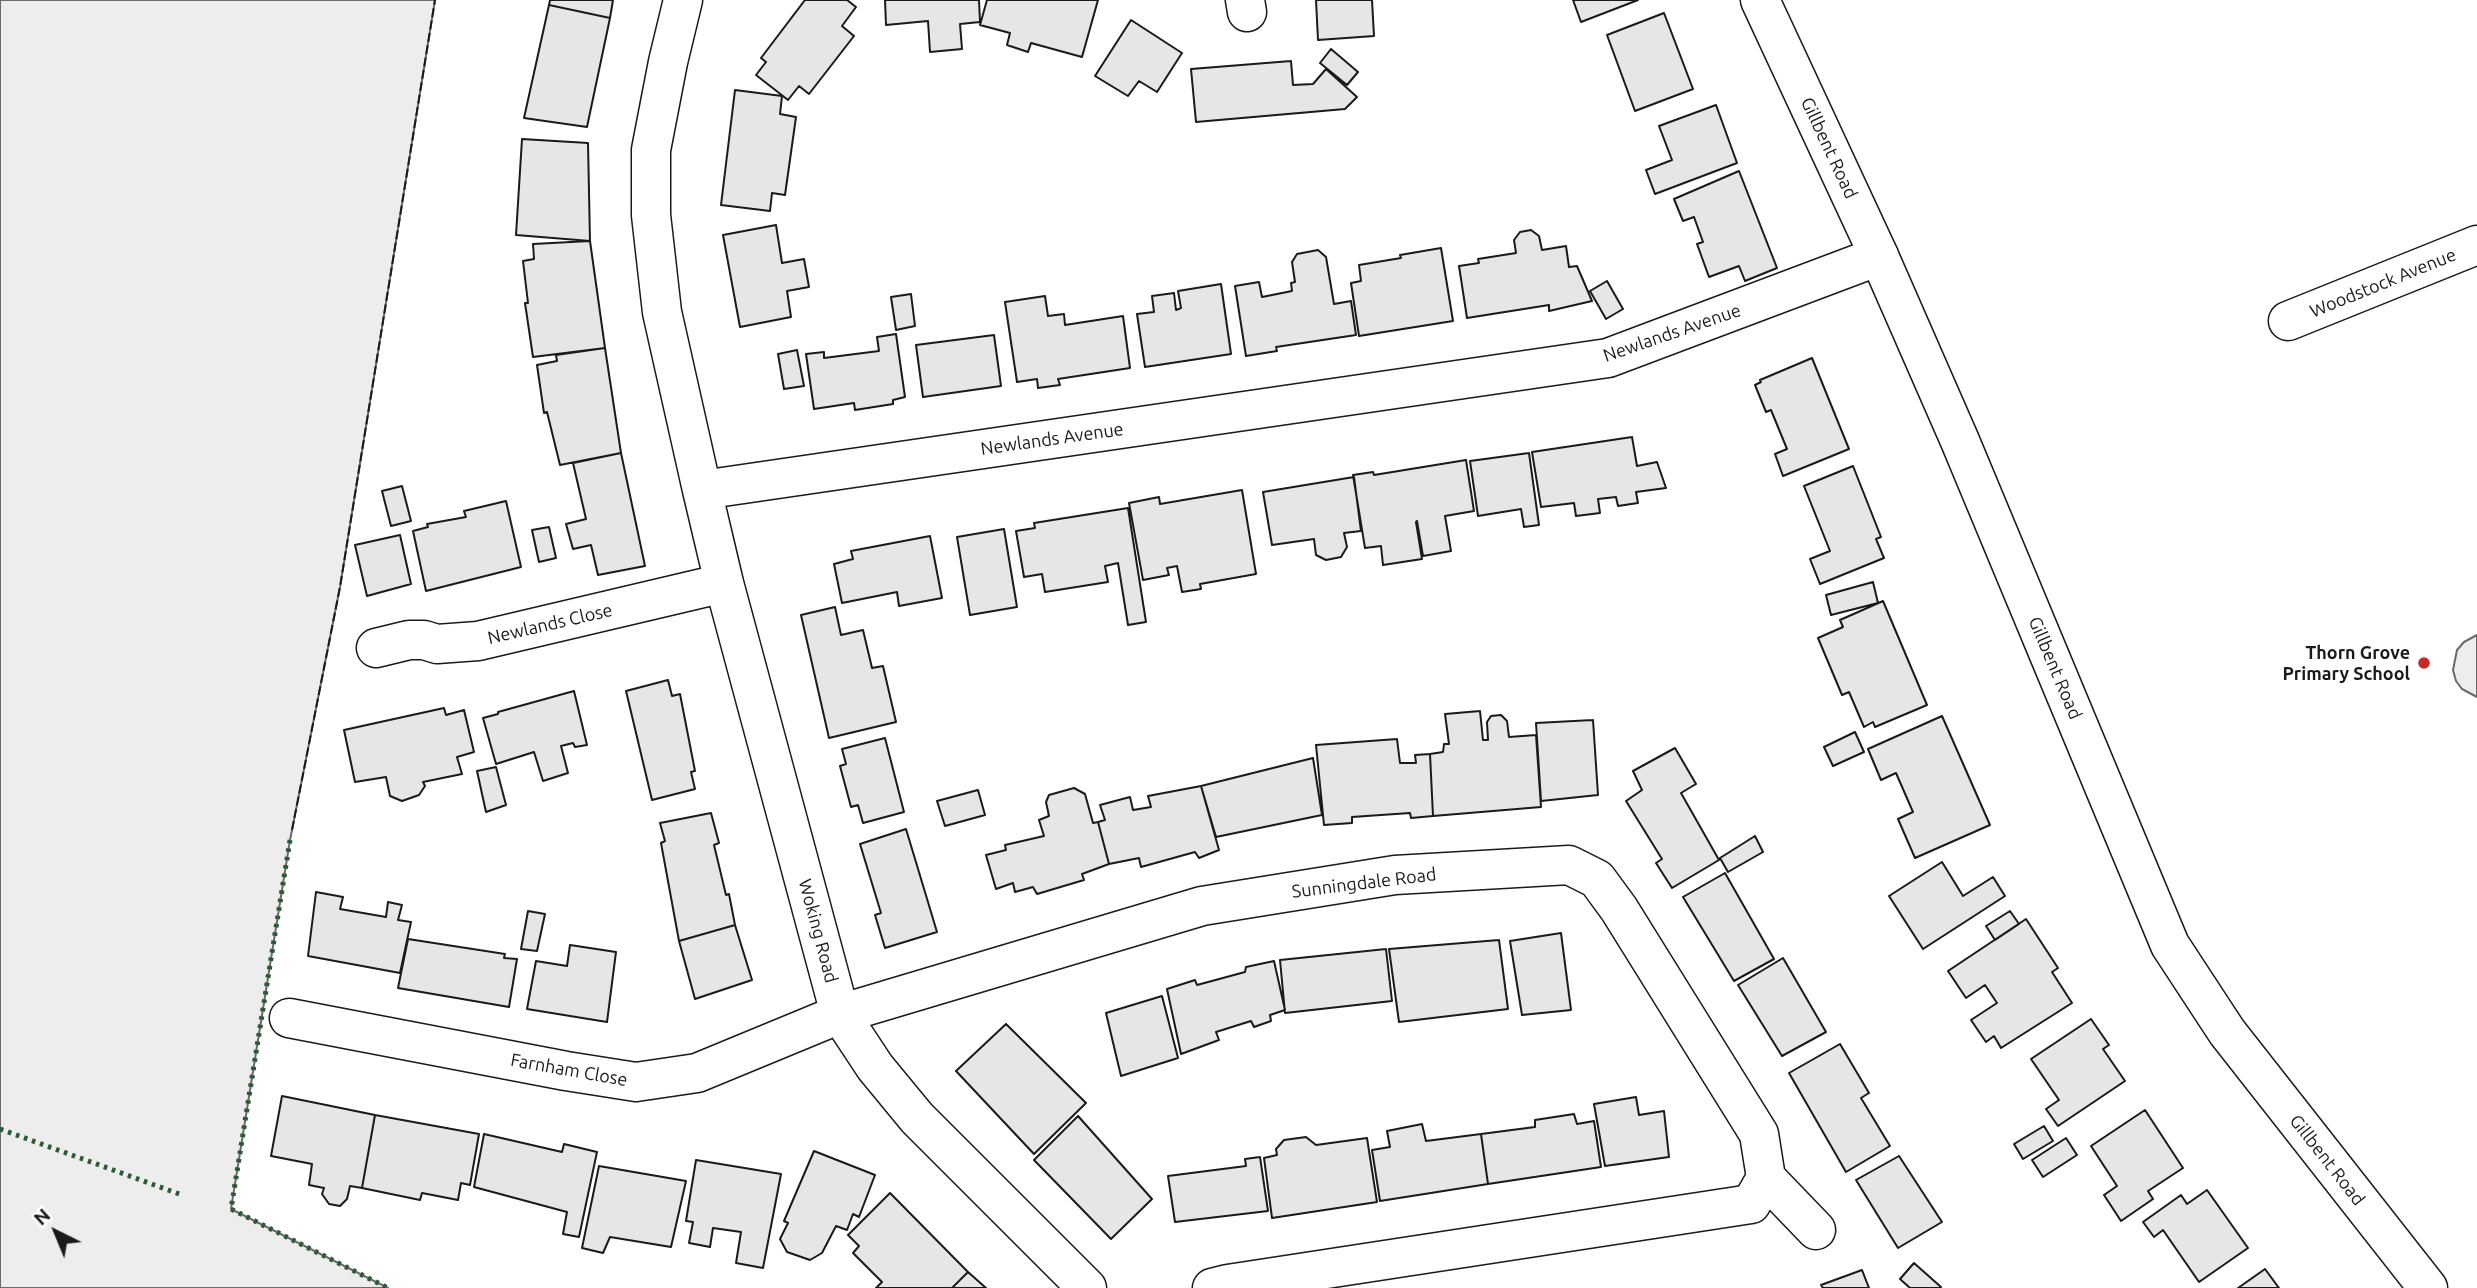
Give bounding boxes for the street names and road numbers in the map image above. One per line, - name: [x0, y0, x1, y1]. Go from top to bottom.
- street label: Gillbent Road: [1796, 94, 1862, 202]
- street label: Woodstock Avenue: [2307, 244, 2459, 322]
- street label: Newlands Avenue: [1600, 299, 1744, 367]
- street label: Newlands Avenue: [979, 418, 1125, 460]
- street label: Newlands Close: [485, 599, 615, 649]
- street label: Gillbent Road: [2024, 614, 2086, 722]
- street label: Sunningdale Road: [1291, 863, 1437, 903]
- street label: Woking Road: [794, 877, 842, 985]
- street label: Farnham Close: [509, 1049, 629, 1091]
- street label: Gillbent Road: [2285, 1110, 2369, 1210]

